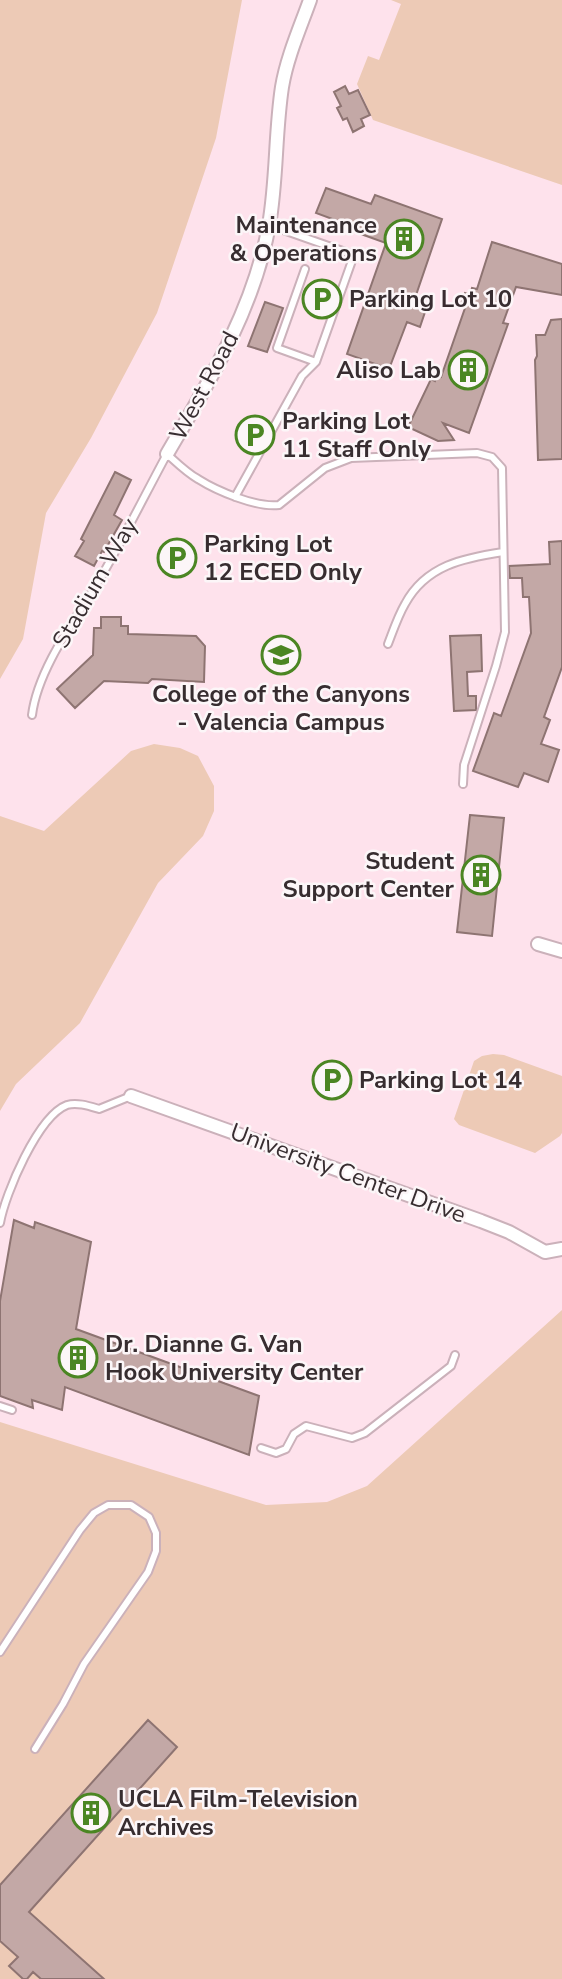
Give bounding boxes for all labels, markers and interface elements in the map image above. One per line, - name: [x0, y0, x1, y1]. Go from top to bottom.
- place label: Maintenance & Operations: [230, 209, 377, 269]
- building icon: Maintenance & Operations: [383, 218, 425, 260]
- parking icon: Parking Lot 10: [301, 278, 343, 320]
- place label: Parking Lot 10: [349, 283, 512, 315]
- street label: West Road: [162, 326, 246, 446]
- building icon: Aliso Lab: [447, 349, 489, 391]
- place label: Aliso Lab: [336, 354, 441, 386]
- place label: Parking Lot 11 Staff Only: [282, 405, 431, 465]
- parking icon: Parking Lot 11 Staff Only: [234, 414, 276, 456]
- street label: Stadium Way: [45, 511, 146, 654]
- place label: Parking Lot 12 ECED Only: [204, 528, 362, 588]
- parking icon: Parking Lot 12 ECED Only: [156, 537, 198, 579]
- school or university icon: College of the Canyons - Valencia Campus: [260, 634, 302, 676]
- place label: College of the Canyons - Valencia Campus: [152, 678, 410, 738]
- place label: Student Support Center: [283, 845, 455, 905]
- building icon: Student Support Center: [460, 854, 502, 896]
- parking icon: Parking Lot 14: [311, 1059, 353, 1101]
- place label: Parking Lot 14: [359, 1064, 522, 1096]
- street label: University Center Drive: [226, 1115, 470, 1231]
- place label: Dr. Dianne G. Van Hook University Center: [105, 1328, 364, 1388]
- building icon: Dr. Dianne G. Van Hook University Center: [57, 1337, 99, 1379]
- place label: UCLA Film-Television Archives: [118, 1783, 358, 1843]
- building icon: UCLA Film-Television Archives: [70, 1792, 112, 1834]

